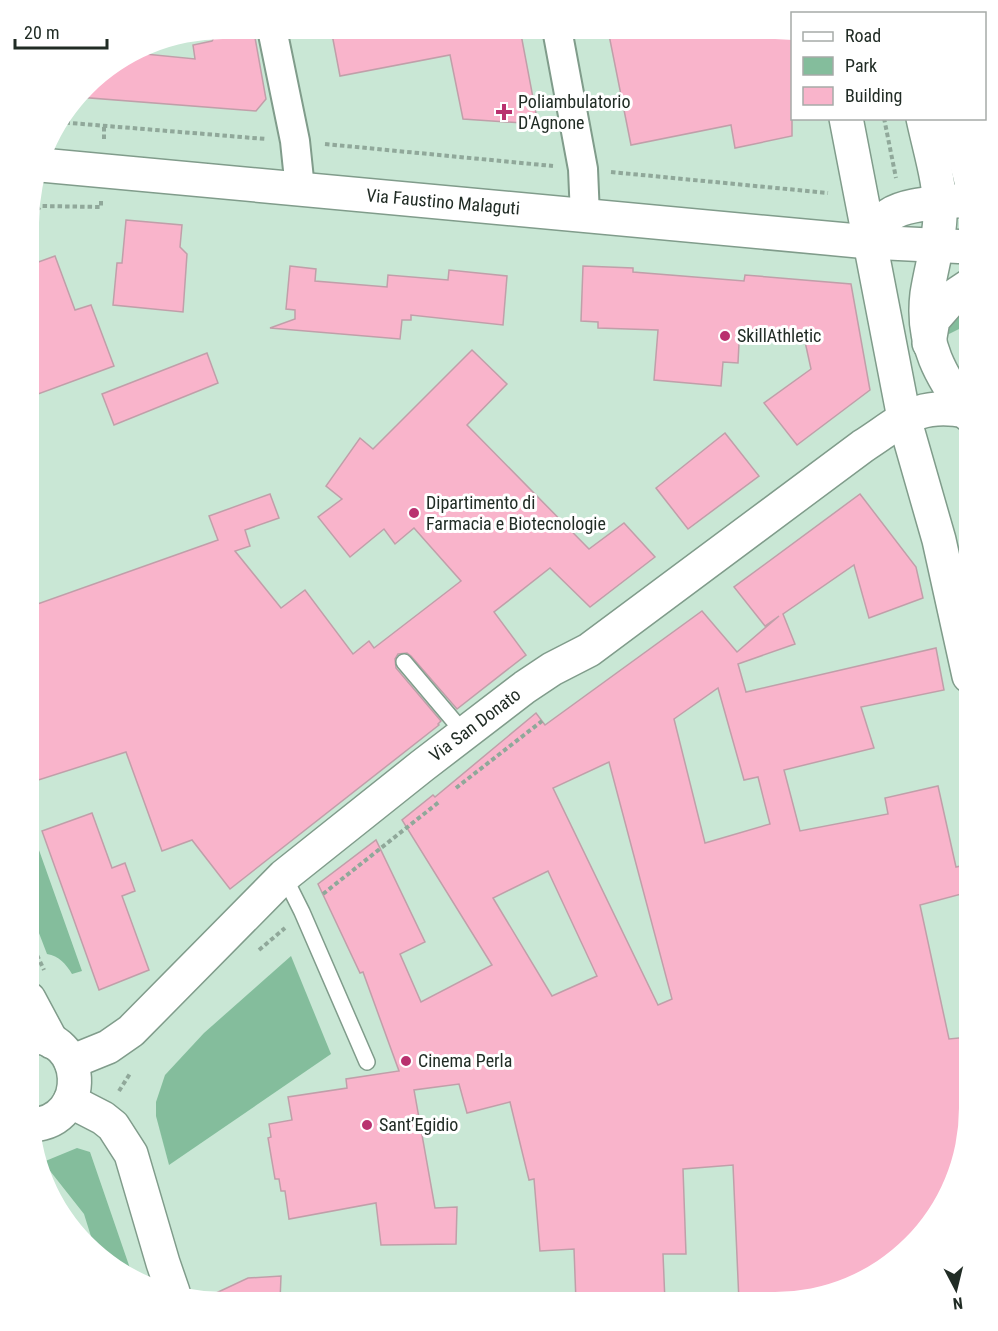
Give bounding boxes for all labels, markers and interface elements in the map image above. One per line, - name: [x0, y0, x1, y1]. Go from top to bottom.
- scale bar: [15, 12, 106, 50]
- legend: [791, 12, 986, 120]
- text: 20 m: [24, 22, 59, 43]
- text: Road: [845, 25, 881, 46]
- text: Park: [845, 55, 877, 76]
- text: Building: [845, 85, 902, 106]
- place label: Poliambulatorio D'Agnone: [518, 91, 631, 133]
- marker: Poliambulatorio D'Agnone: [495, 103, 513, 121]
- street label: Via Faustino Malaguti: [365, 184, 521, 219]
- place label: SkillAthletic: [737, 325, 821, 346]
- marker: SkillAthletic: [718, 329, 732, 343]
- place label: Dipartimento di Farmacia e Biotecnologie: [426, 492, 606, 534]
- marker: Dipartimento di Farmacia e Biotecnologie: [407, 506, 421, 520]
- street label: Via San Donato: [425, 684, 524, 766]
- place label: Cinema Perla: [418, 1050, 512, 1071]
- marker: Cinema Perla: [399, 1054, 413, 1068]
- place label: Sant’Egidio: [379, 1114, 458, 1135]
- marker: Sant’Egidio: [360, 1118, 374, 1132]
- north arrow: [926, 1259, 986, 1319]
- text: N: [952, 1293, 964, 1313]

